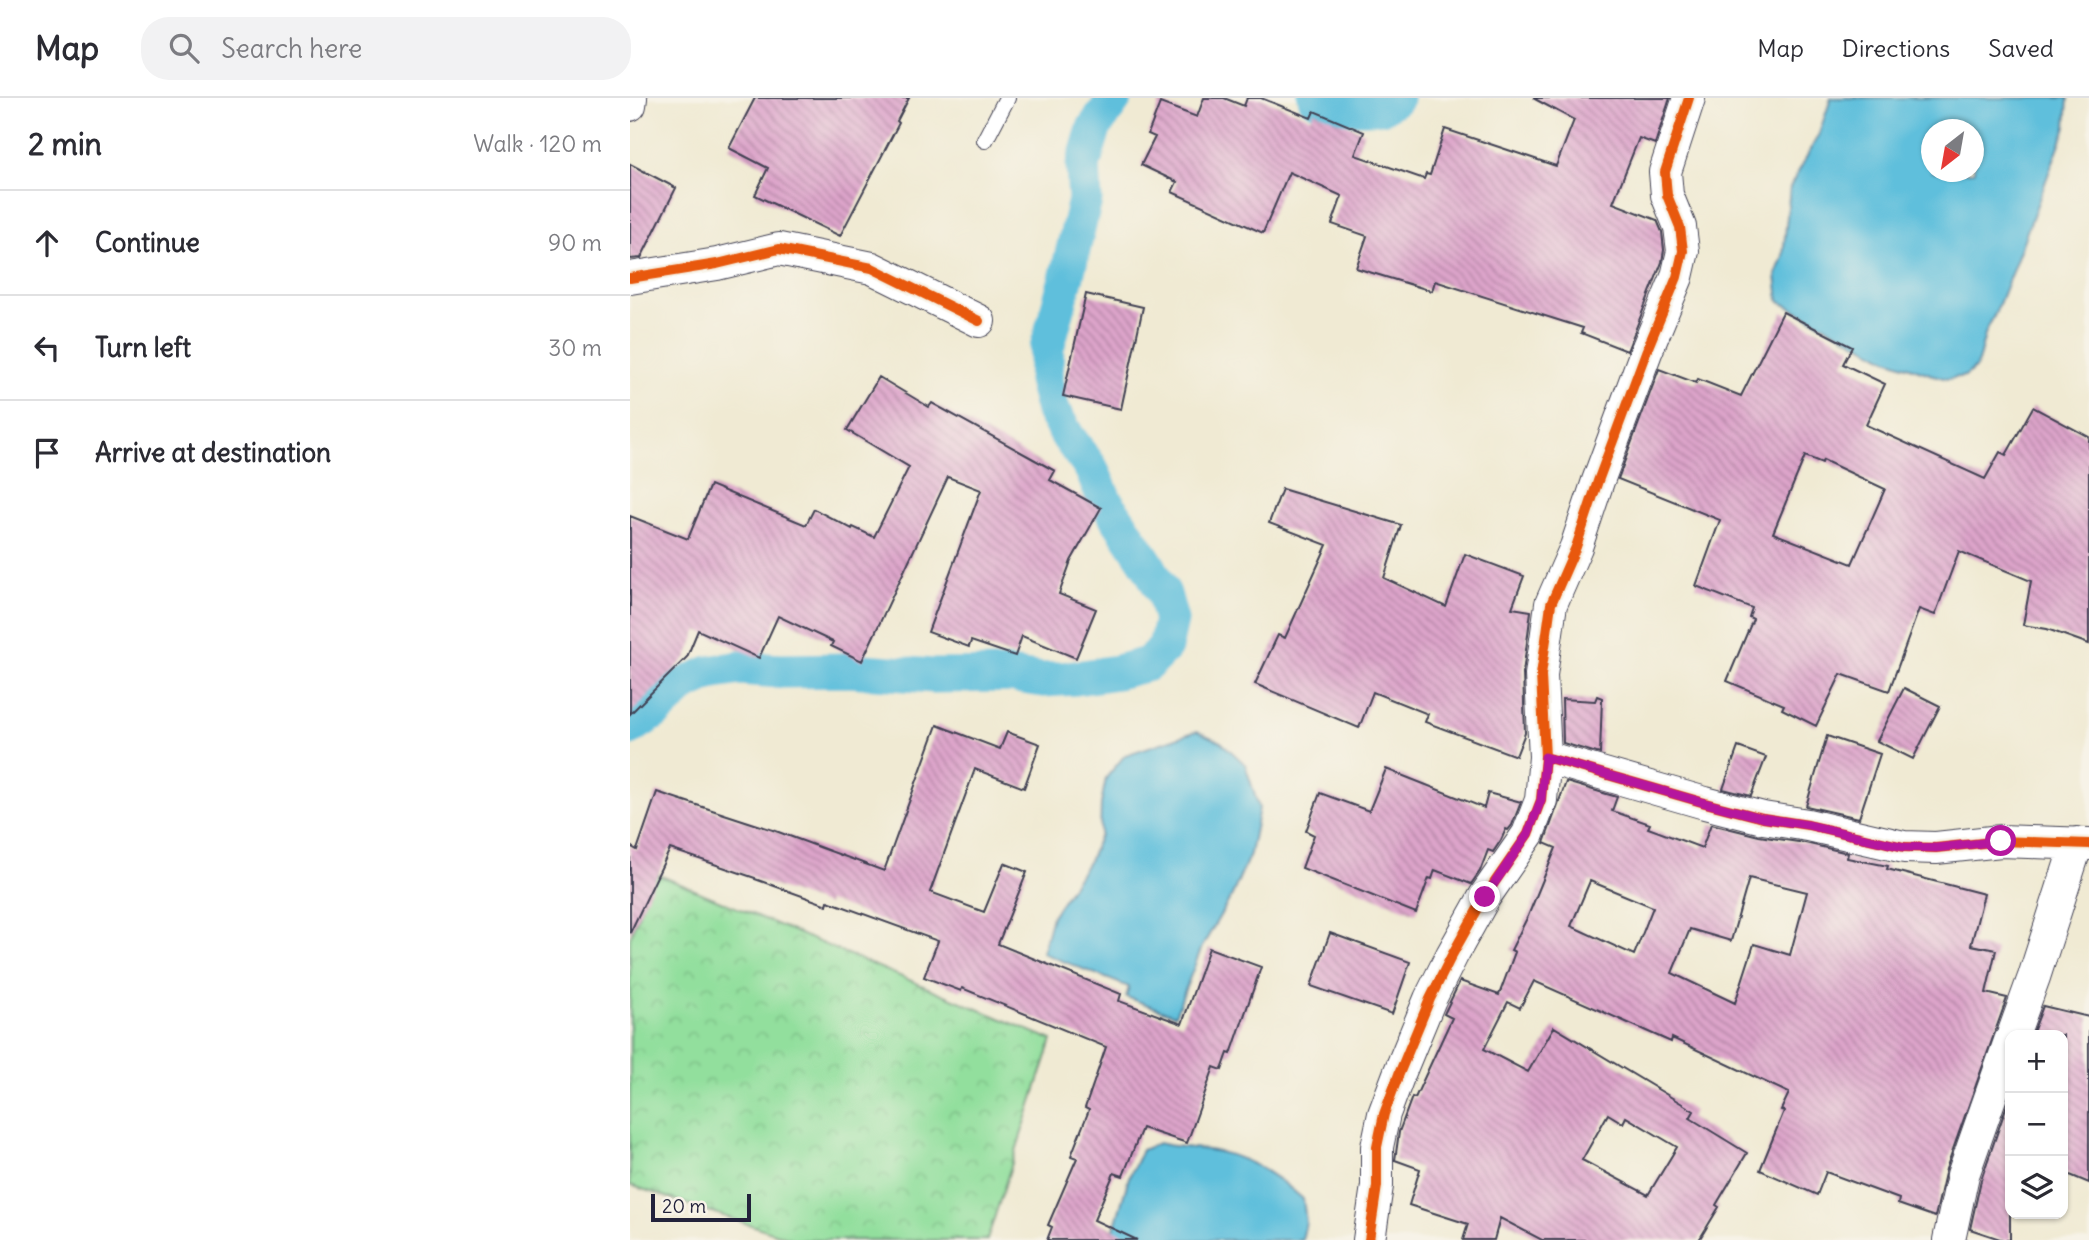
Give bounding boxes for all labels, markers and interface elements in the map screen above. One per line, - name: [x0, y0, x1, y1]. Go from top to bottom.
- search box: [141, 17, 631, 80]
- text: Map: [35, 27, 99, 69]
- icon: search: [165, 29, 203, 67]
- text: Search here: [221, 32, 362, 65]
- text: Map: [1757, 33, 1804, 63]
- text: Directions: [1842, 33, 1950, 63]
- text: Saved: [1988, 33, 2054, 63]
- north arrow: [1921, 119, 1984, 182]
- text: 2 min: [28, 125, 102, 163]
- text: Walk · 120 m: [473, 129, 602, 158]
- icon: ahead: [28, 224, 66, 262]
- text: Continue: [95, 226, 200, 259]
- text: 90 m: [548, 228, 602, 257]
- icon: left: [28, 329, 66, 367]
- text: Turn left: [95, 331, 191, 364]
- text: 30 m: [548, 333, 602, 362]
- icon: arrive: [28, 434, 66, 472]
- text: Arrive at destination: [95, 436, 331, 469]
- route start: [1985, 825, 2016, 856]
- route end: [1469, 881, 1500, 912]
- map controls: [2005, 1030, 2068, 1219]
- button: +: [2005, 1030, 2068, 1093]
- button: −: [2005, 1093, 2068, 1156]
- button: layers: [2005, 1156, 2068, 1219]
- scale bar: [651, 1191, 751, 1223]
- text: 20 m: [662, 1194, 706, 1218]

